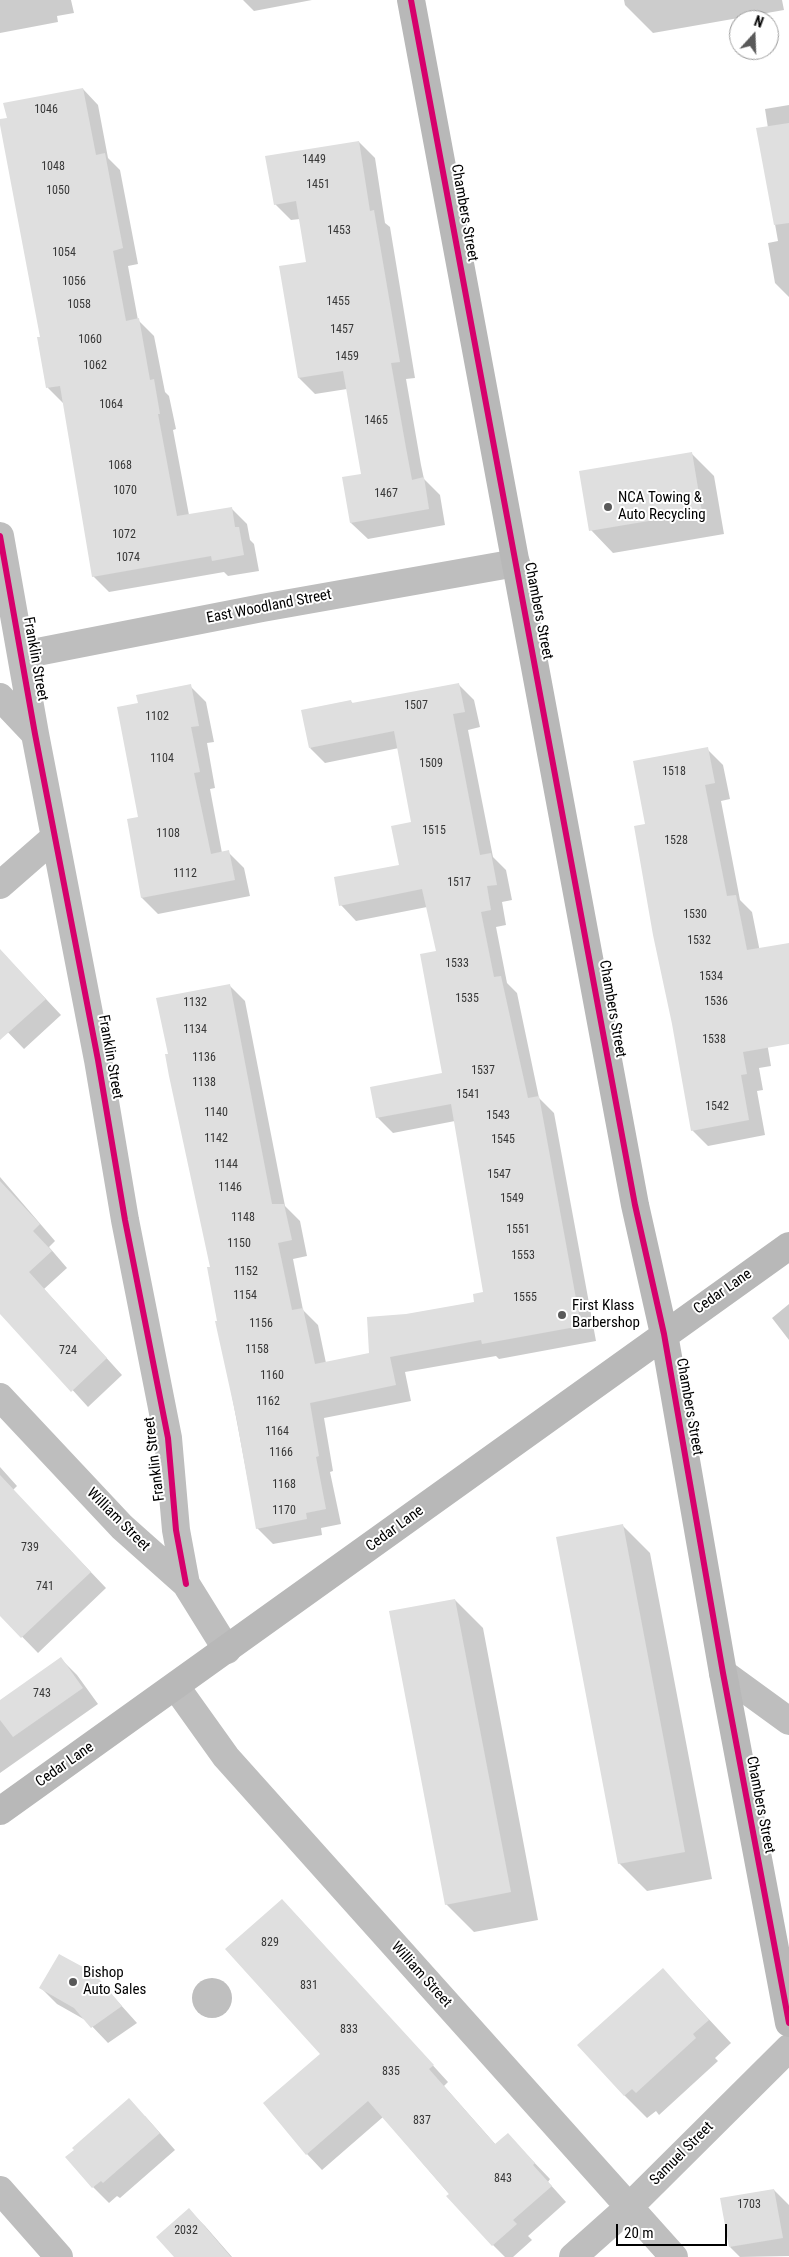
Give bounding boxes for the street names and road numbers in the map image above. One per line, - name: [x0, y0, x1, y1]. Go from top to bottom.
- street label: Chambers Street: [447, 163, 481, 263]
- street label: Chambers Street: [520, 561, 556, 661]
- street label: East Woodland Street: [205, 586, 333, 628]
- street label: Franklin Street: [19, 615, 51, 703]
- street label: Chambers Street: [595, 959, 629, 1059]
- street label: Franklin Street: [94, 1013, 126, 1101]
- street label: Cedar Lane: [690, 1265, 756, 1319]
- street label: Chambers Street: [672, 1357, 706, 1457]
- street label: Franklin Street: [141, 1416, 169, 1502]
- street label: William Street: [83, 1485, 153, 1555]
- street label: Cedar Lane: [363, 1502, 427, 1556]
- street label: Cedar Lane: [32, 1738, 98, 1792]
- street label: Chambers Street: [742, 1755, 778, 1855]
- street label: William Street: [387, 1938, 455, 2012]
- street label: Samuel Street: [646, 2118, 718, 2190]

